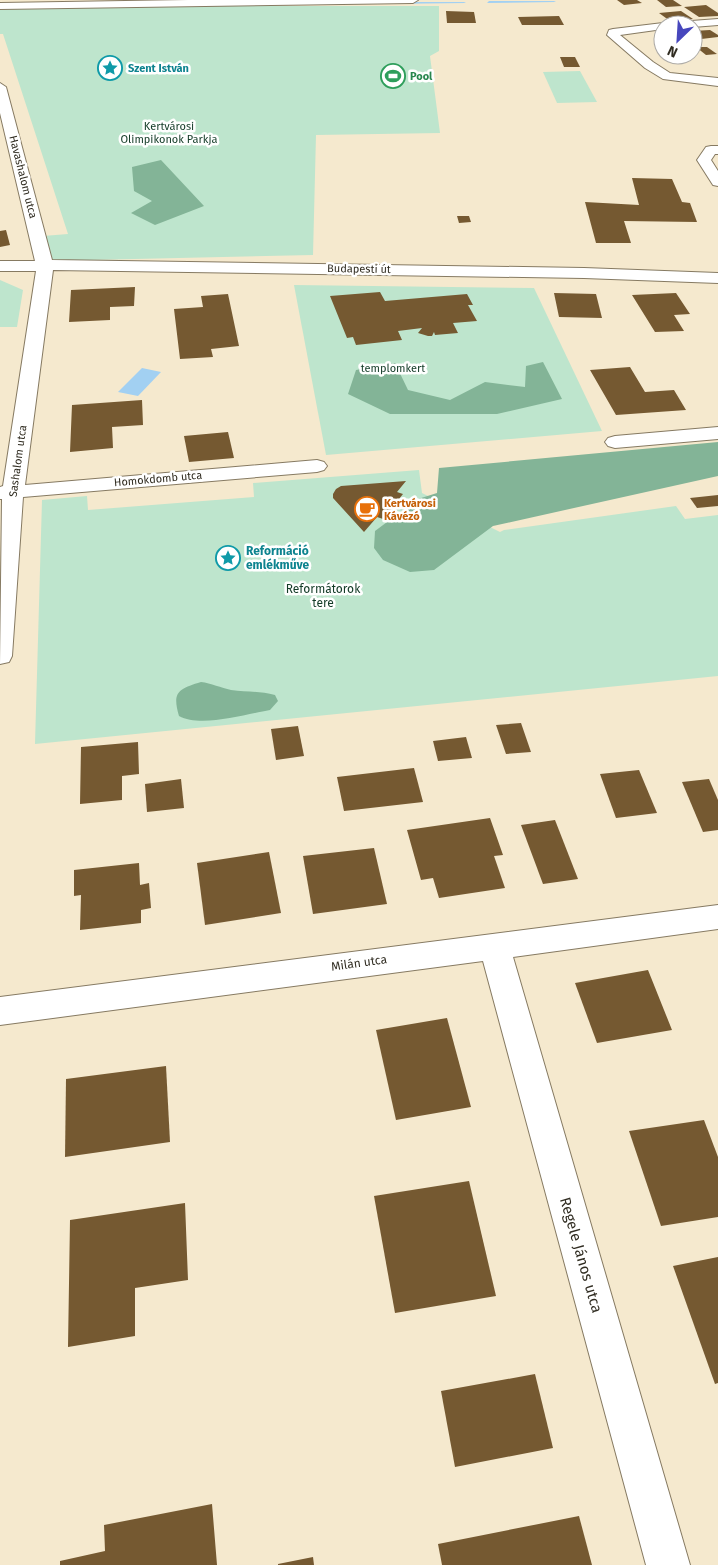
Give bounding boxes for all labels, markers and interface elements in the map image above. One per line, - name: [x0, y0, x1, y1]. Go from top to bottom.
- north arrow: [653, 15, 703, 65]
- text: N: [665, 42, 681, 61]
- place icon: Szent István: [97, 55, 123, 81]
- place label: Szent István: [128, 62, 189, 75]
- sports icon: Pool: [380, 63, 406, 89]
- place label: Pool: [410, 70, 433, 83]
- park label: Kertvárosi Olimpikonok Parkja: [120, 120, 218, 146]
- street label: Havashalom utca: [6, 134, 40, 220]
- street label: Budapesti út: [327, 262, 391, 276]
- park label: templomkert: [361, 362, 425, 375]
- street label: Sashalom utca: [7, 424, 29, 498]
- street label: Homokdomb utca: [113, 469, 203, 489]
- cafe icon: Kertvárosi Kávézó: [354, 496, 380, 522]
- place label: Kertvárosi Kávézó: [384, 497, 436, 523]
- place label: Reformáció emlékműve: [246, 544, 310, 572]
- place icon: Reformáció emlékműve: [215, 545, 241, 571]
- park label: Reformátorok tere: [286, 582, 361, 610]
- street label: Milán utca: [330, 952, 388, 974]
- street label: Regele János utca: [556, 1195, 606, 1315]

